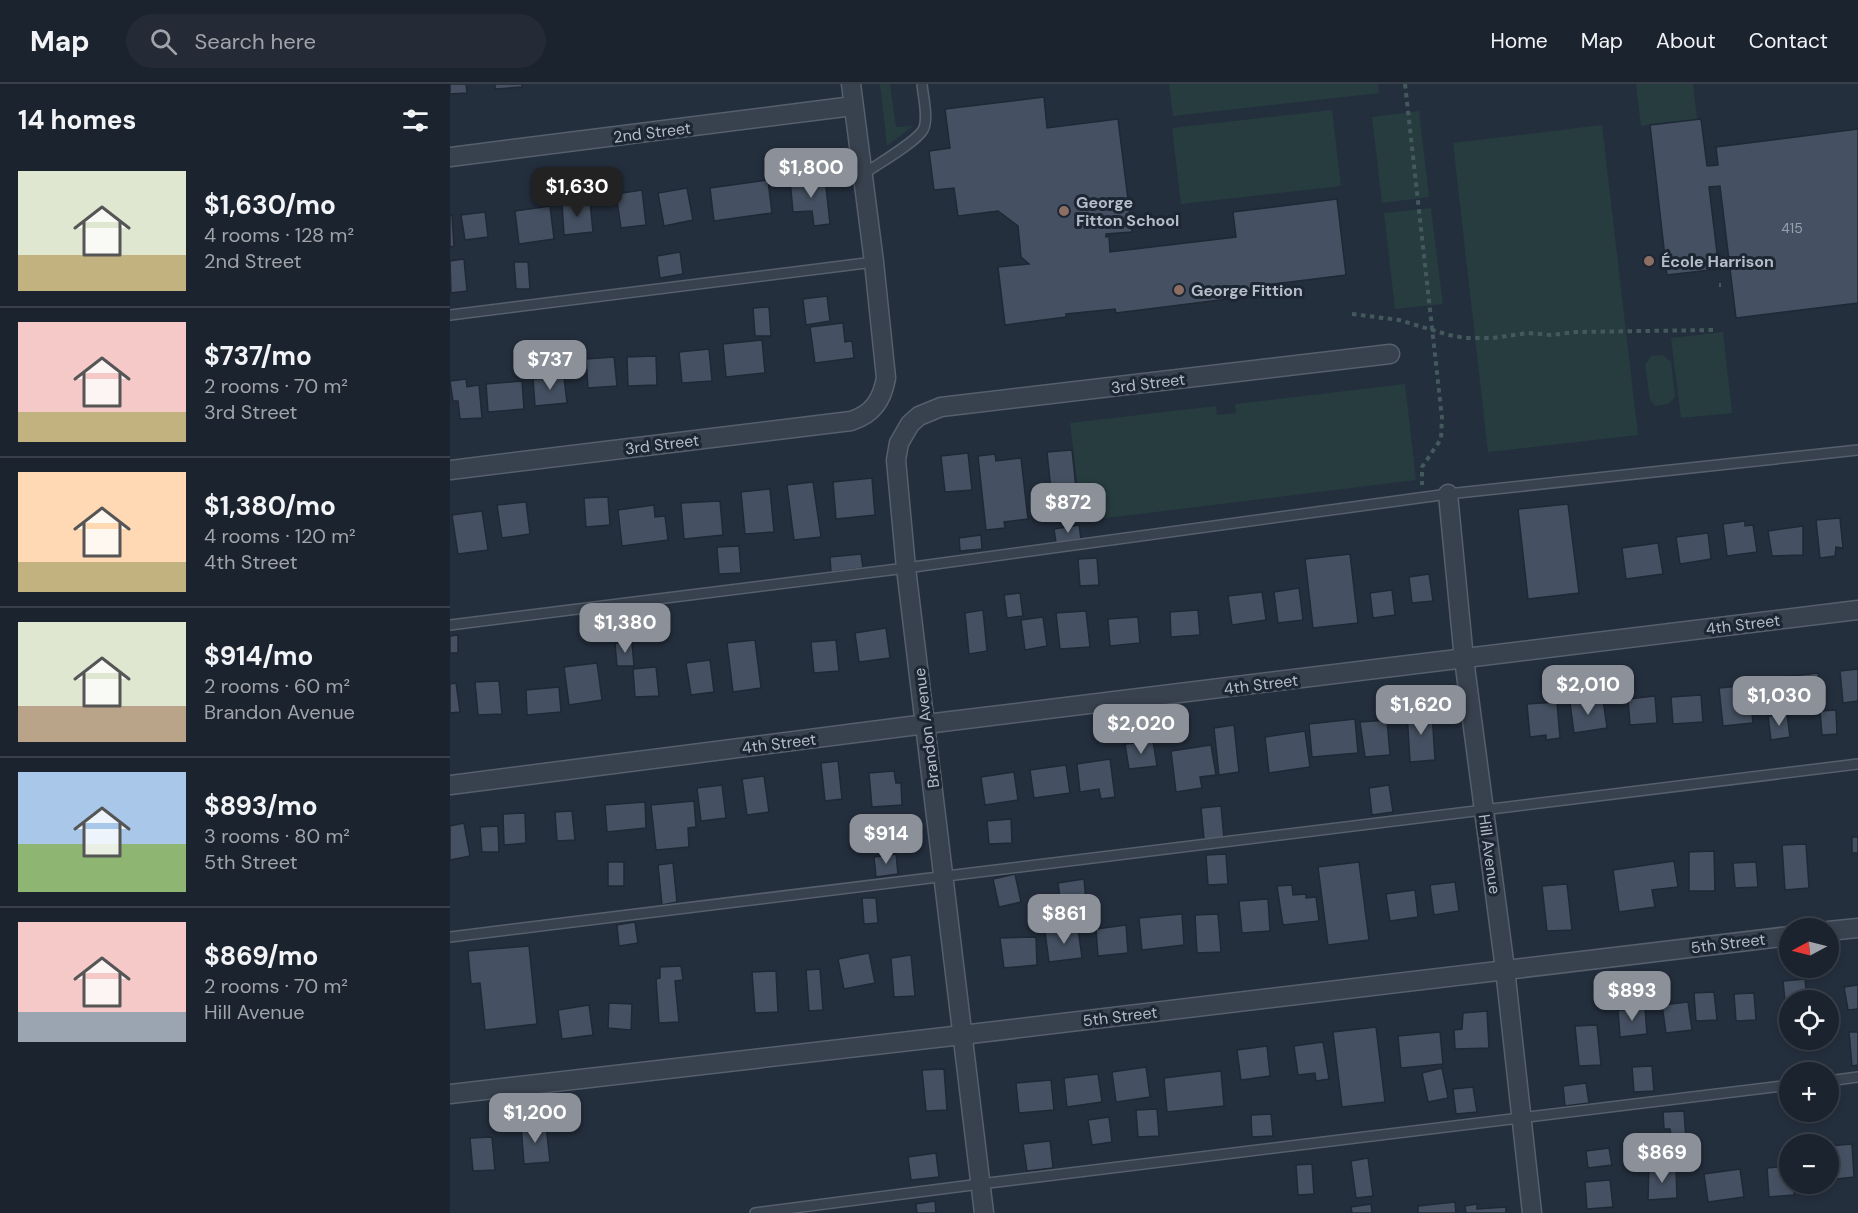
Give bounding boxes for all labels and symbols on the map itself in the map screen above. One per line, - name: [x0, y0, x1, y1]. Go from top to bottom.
- street label: 2nd Street: [612, 117, 692, 148]
- pin: $1,800: [762, 148, 860, 199]
- pin: $1,630: [528, 167, 626, 218]
- place label: George Fitton School: [1076, 192, 1179, 231]
- marker: George Fitton School: [1057, 204, 1071, 218]
- house number: 415: [1781, 219, 1803, 237]
- place label: École Harrison: [1661, 251, 1774, 272]
- marker: École Harrison: [1642, 254, 1656, 268]
- place label: George Fittion: [1191, 280, 1303, 301]
- marker: George Fittion: [1172, 283, 1186, 297]
- pin: $737: [514, 340, 586, 391]
- street label: 3rd Street: [1110, 369, 1186, 398]
- street label: 3rd Street: [624, 430, 700, 459]
- pin: $872: [1032, 483, 1104, 534]
- pin: $1,380: [576, 603, 674, 654]
- street label: 4th Street: [1705, 610, 1781, 639]
- pin: $2,010: [1539, 665, 1637, 716]
- street label: Brandon Avenue: [909, 667, 944, 789]
- street label: 4th Street: [1223, 670, 1299, 699]
- pin: $1,030: [1730, 676, 1828, 727]
- pin: $1,620: [1372, 685, 1470, 736]
- pin: $2,020: [1092, 704, 1190, 755]
- street label: 4th Street: [741, 729, 817, 758]
- street label: Hill Avenue: [1474, 813, 1506, 895]
- pin: $914: [850, 814, 922, 865]
- pin: $861: [1028, 894, 1100, 945]
- north arrow: [1779, 918, 1839, 978]
- street label: 5th Street: [1690, 929, 1766, 958]
- pin: $893: [1596, 971, 1668, 1022]
- street label: 5th Street: [1082, 1002, 1158, 1031]
- pin: $1,200: [486, 1093, 584, 1144]
- pin: $869: [1626, 1133, 1698, 1184]

